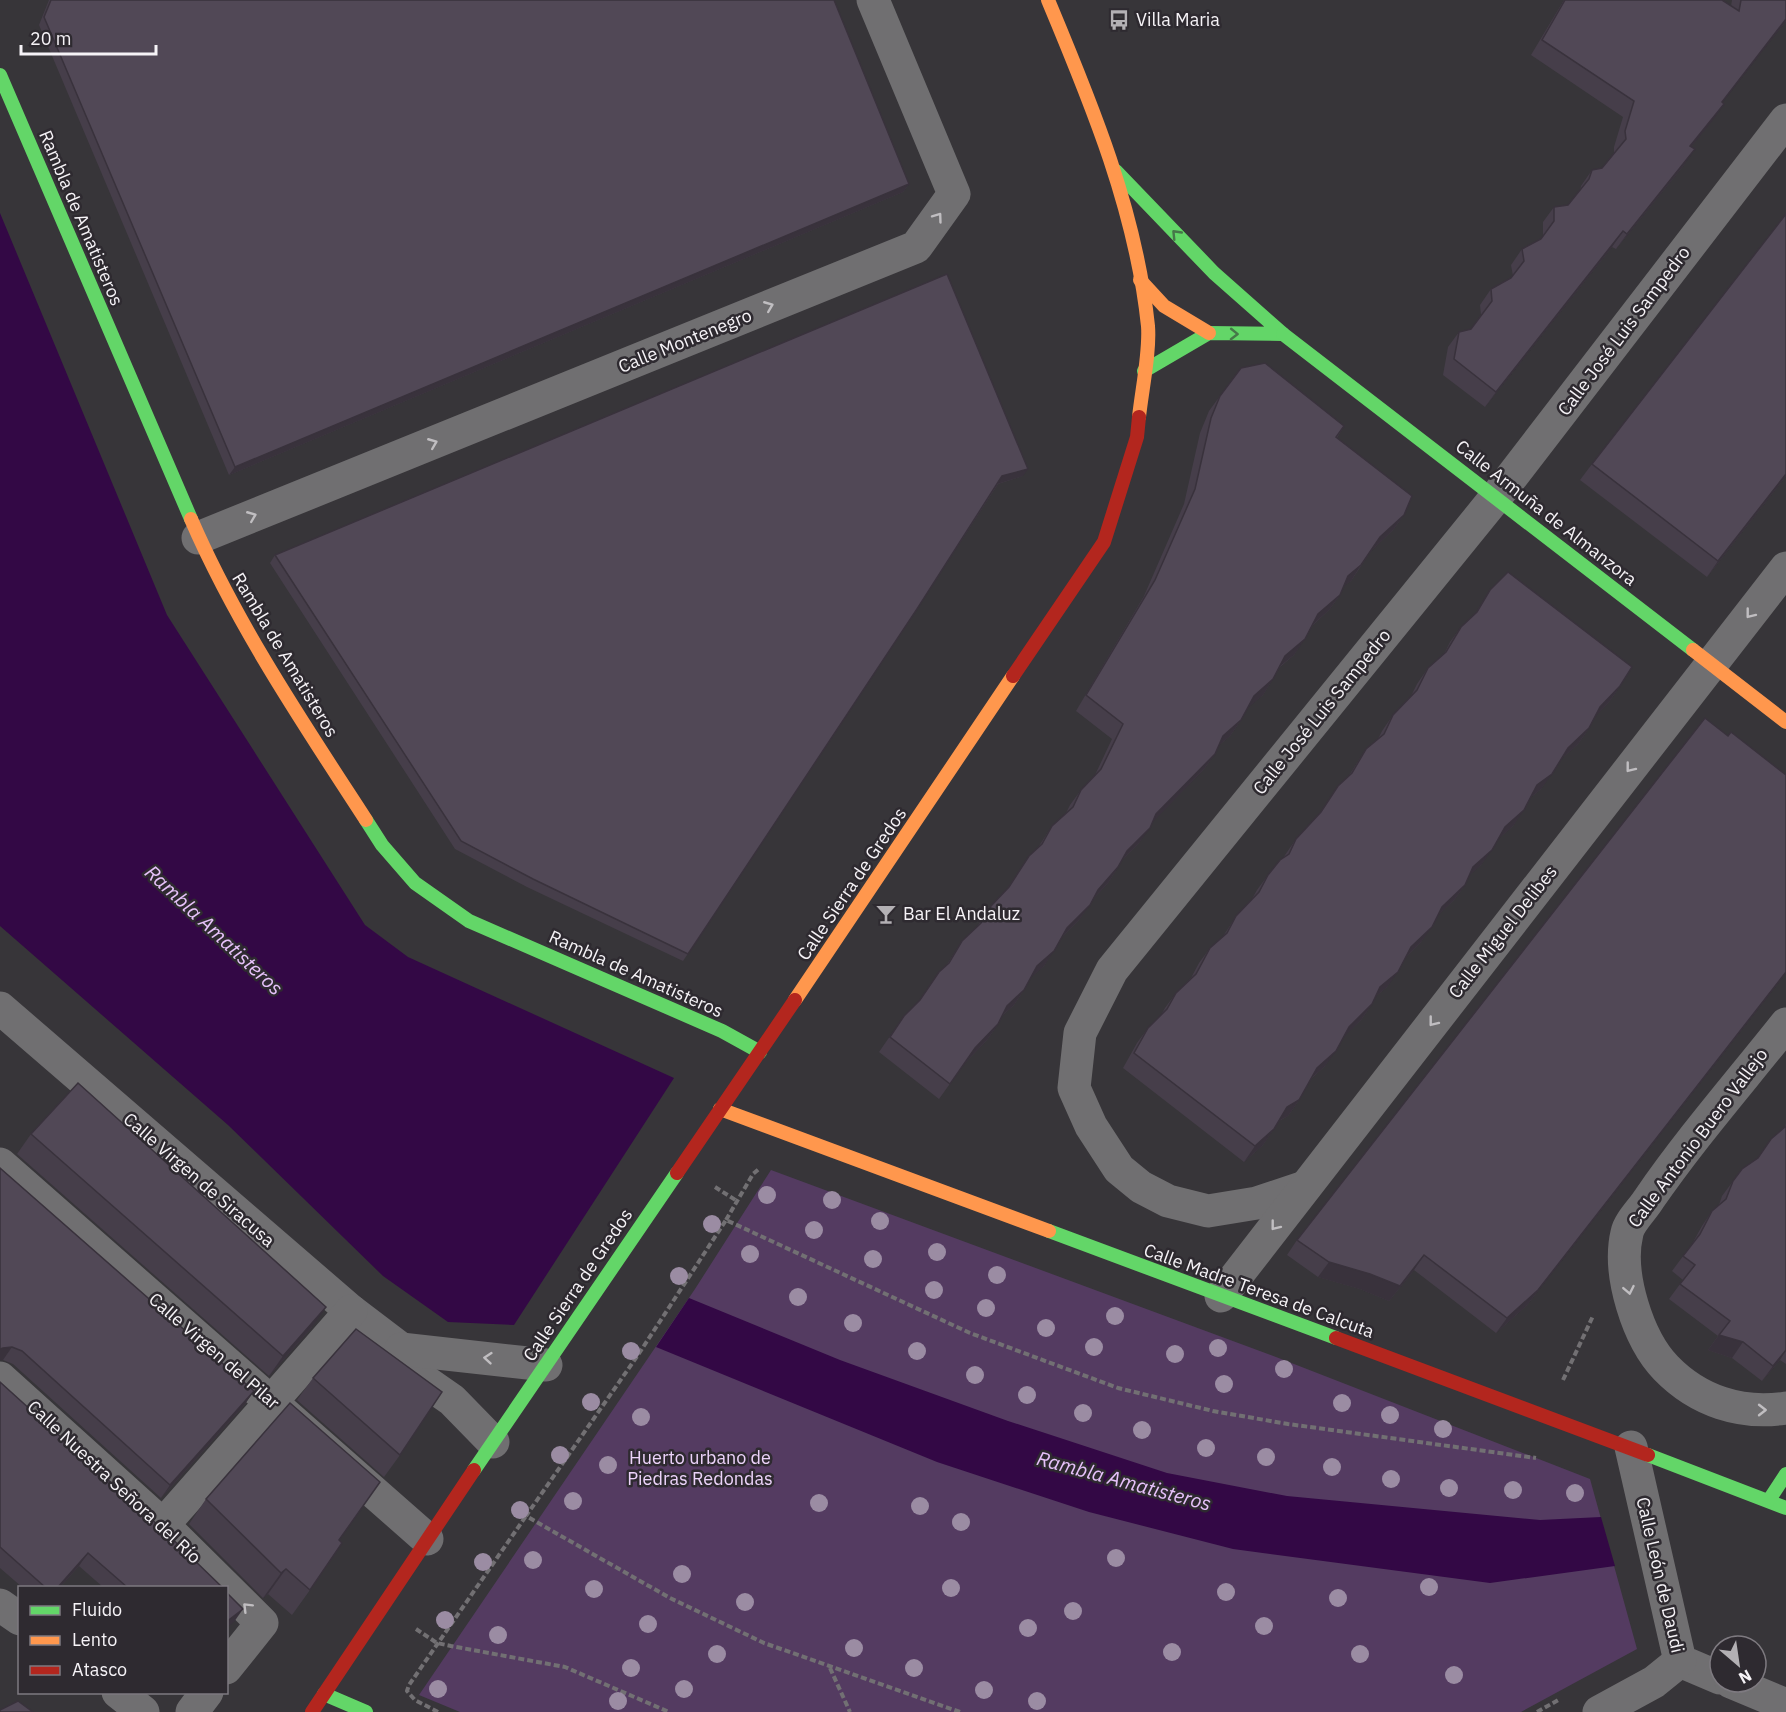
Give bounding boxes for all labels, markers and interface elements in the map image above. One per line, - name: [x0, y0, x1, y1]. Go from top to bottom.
- bus stop icon: Villa Maria: [1107, 8, 1131, 32]
- place label: Villa Maria: [1136, 8, 1220, 31]
- scale bar: [21, 18, 156, 56]
- text: 20 m: [30, 27, 72, 50]
- street label: Rambla de Amatisteros: [34, 127, 129, 309]
- one-way arrow: [930, 213, 941, 224]
- one-way arrow: [1173, 230, 1184, 241]
- street label: Calle José Luis Sampedro: [1552, 241, 1695, 420]
- one-way arrow: [763, 301, 774, 313]
- street label: Calle Montenegro: [615, 303, 755, 378]
- one-way arrow: [1230, 327, 1239, 340]
- street label: Calle Armuña de Almanzora: [1451, 435, 1642, 591]
- one-way arrow: [427, 438, 438, 450]
- one-way arrow: [246, 511, 257, 523]
- street label: Rambla de Amatisteros: [227, 568, 344, 741]
- one-way arrow: [1746, 607, 1757, 618]
- street label: Calle José Luis Sampedro: [1248, 624, 1396, 799]
- one-way arrow: [1626, 761, 1637, 772]
- street label: Calle Sierra de Gredos: [792, 803, 911, 964]
- water label: Rambla Amatisteros: [139, 859, 289, 1001]
- street label: Calle Miguel Delibes: [1443, 860, 1562, 1003]
- bar icon: Bar El Andaluz: [874, 902, 898, 926]
- place label: Bar El Andaluz: [903, 902, 1020, 925]
- street label: Rambla de Amatisteros: [546, 925, 727, 1022]
- one-way arrow: [1430, 1015, 1441, 1026]
- street label: Calle Antonio Buero Vallejo: [1623, 1043, 1773, 1232]
- street label: Calle Virgen de Siracusa: [119, 1108, 280, 1252]
- street label: Calle Sierra de Gredos: [518, 1204, 637, 1365]
- one-way arrow: [1272, 1219, 1283, 1230]
- street label: Calle Madre Teresa de Calcuta: [1141, 1238, 1378, 1343]
- one-way arrow: [1622, 1285, 1635, 1295]
- street label: Calle Virgen del Pilar: [144, 1287, 285, 1414]
- one-way arrow: [483, 1352, 492, 1365]
- street label: Calle Nuestra Señora del Río: [23, 1395, 206, 1568]
- one-way arrow: [1757, 1404, 1766, 1416]
- water label: Rambla Amatisteros: [1034, 1444, 1214, 1517]
- park label: Huerto urbano de Piedras Redondas: [627, 1446, 773, 1490]
- street label: Calle León de Daudi: [1631, 1495, 1690, 1655]
- legend: [18, 1586, 228, 1694]
- text: Fluido: [72, 1598, 122, 1621]
- one-way arrow: [243, 1604, 254, 1615]
- text: Lento: [72, 1628, 117, 1651]
- north arrow: [1708, 1634, 1768, 1694]
- text: Atasco: [72, 1658, 127, 1681]
- text: N: [1735, 1666, 1755, 1689]

